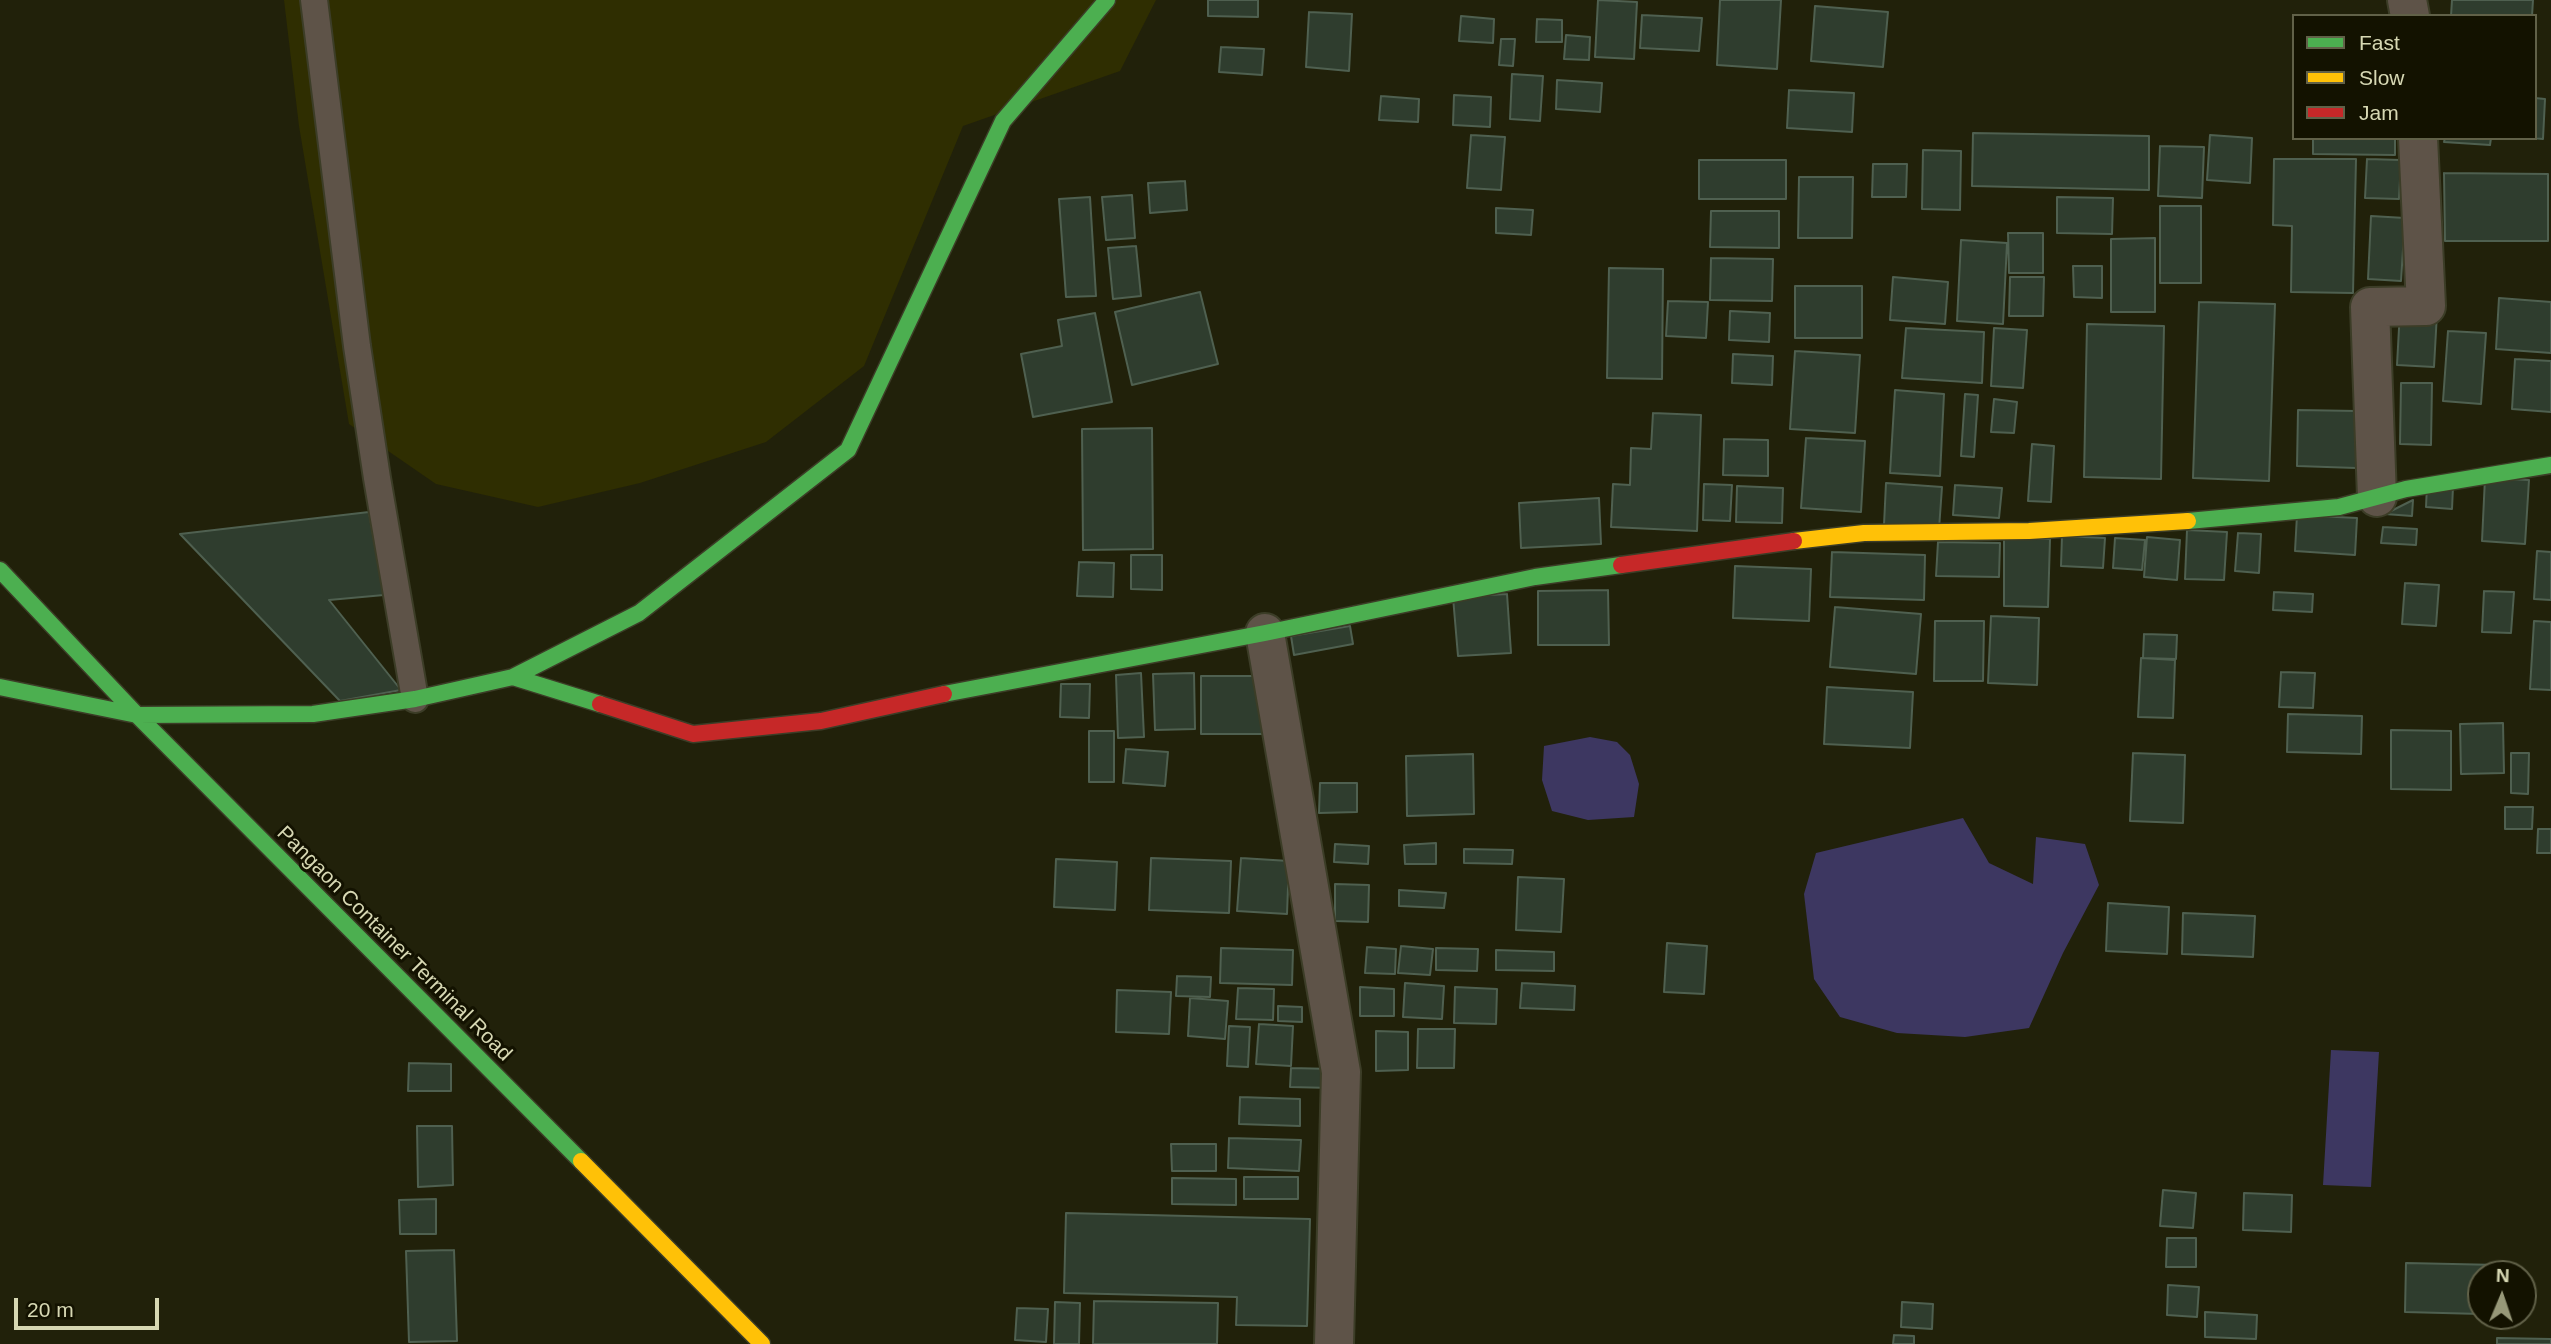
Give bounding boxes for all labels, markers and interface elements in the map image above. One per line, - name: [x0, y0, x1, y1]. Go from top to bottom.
- legend: [2292, 14, 2537, 140]
- text: Fast: [2359, 31, 2400, 54]
- text: Slow: [2359, 66, 2405, 89]
- text: Jam: [2359, 101, 2399, 124]
- street label: Pangaon Container Terminal Road: [271, 821, 517, 1067]
- north arrow: [2467, 1260, 2537, 1330]
- text: N: [2495, 1265, 2510, 1286]
- scale bar: [18, 1284, 163, 1328]
- text: 20 m: [27, 1298, 74, 1321]

